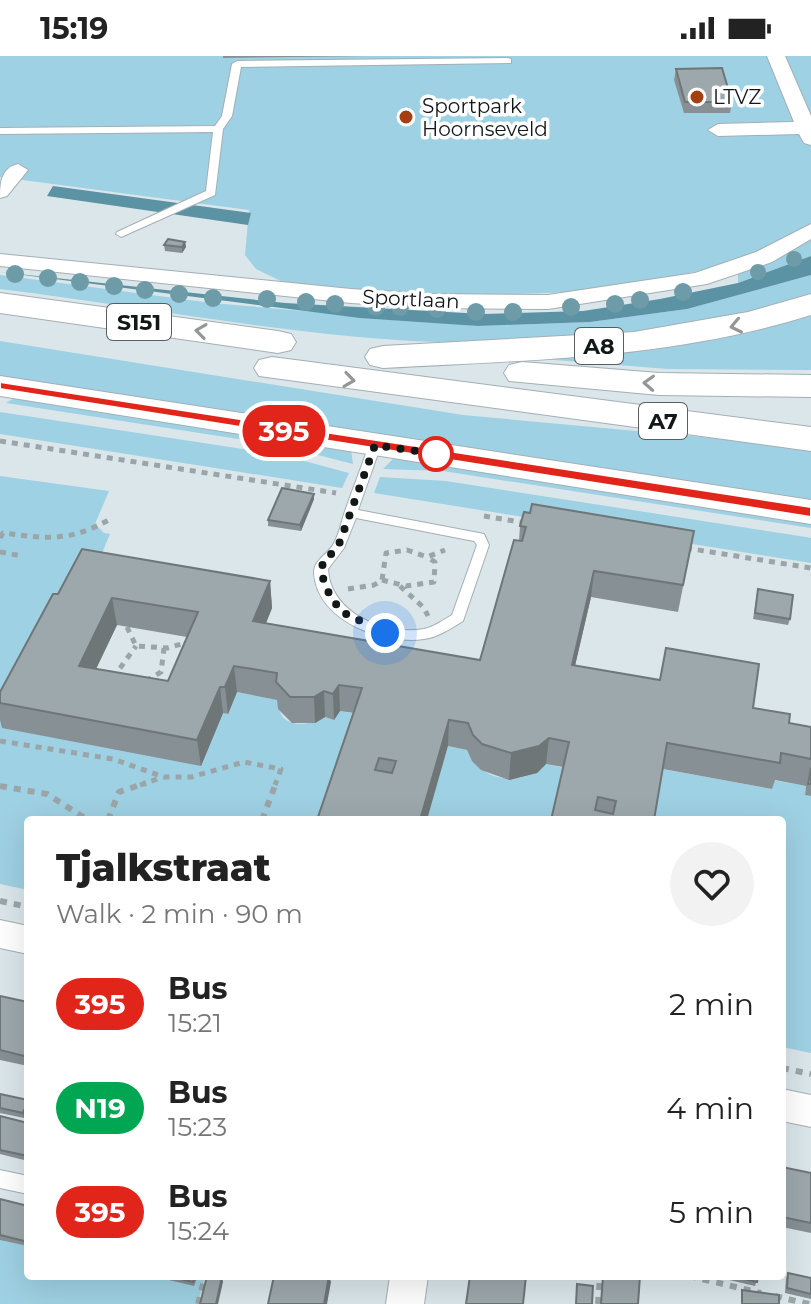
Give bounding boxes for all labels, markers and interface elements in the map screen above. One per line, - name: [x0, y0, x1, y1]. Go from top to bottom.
- text: 15:19: [40, 10, 108, 47]
- place label: LTVZ: [713, 85, 761, 109]
- marker: LTVZ: [688, 88, 706, 106]
- place label: Sportpark Hoornseveld: [422, 94, 548, 141]
- marker: Sportpark Hoornseveld: [397, 108, 415, 126]
- street label: Sportlaan: [362, 284, 460, 314]
- road number: S151: [107, 304, 171, 340]
- one-way arrow: [729, 316, 743, 333]
- one-way arrow: [194, 323, 207, 340]
- road number: A8: [575, 328, 623, 364]
- one-way arrow: [343, 371, 356, 388]
- one-way arrow: [642, 375, 655, 392]
- road number: A7: [639, 403, 687, 439]
- line badge: 395: [238, 405, 330, 457]
- text: 395: [258, 414, 310, 448]
- unlabelled marker: [419, 437, 453, 471]
- your location: [365, 613, 405, 653]
- button: heart: [670, 842, 754, 926]
- text: Tjalkstraat: [56, 844, 271, 891]
- text: Walk · 2 min · 90 m: [56, 898, 303, 930]
- text: Bus: [168, 970, 228, 1007]
- text: 2 min: [669, 986, 754, 1023]
- text: 395: [74, 987, 126, 1021]
- text: 15:21: [168, 1007, 222, 1039]
- text: Bus: [168, 1074, 228, 1111]
- text: 4 min: [666, 1090, 754, 1127]
- text: N19: [74, 1091, 126, 1125]
- text: 15:23: [168, 1111, 227, 1143]
- text: Bus: [168, 1178, 228, 1215]
- text: 5 min: [669, 1194, 754, 1231]
- text: 395: [74, 1195, 126, 1229]
- text: 15:24: [168, 1215, 229, 1247]

